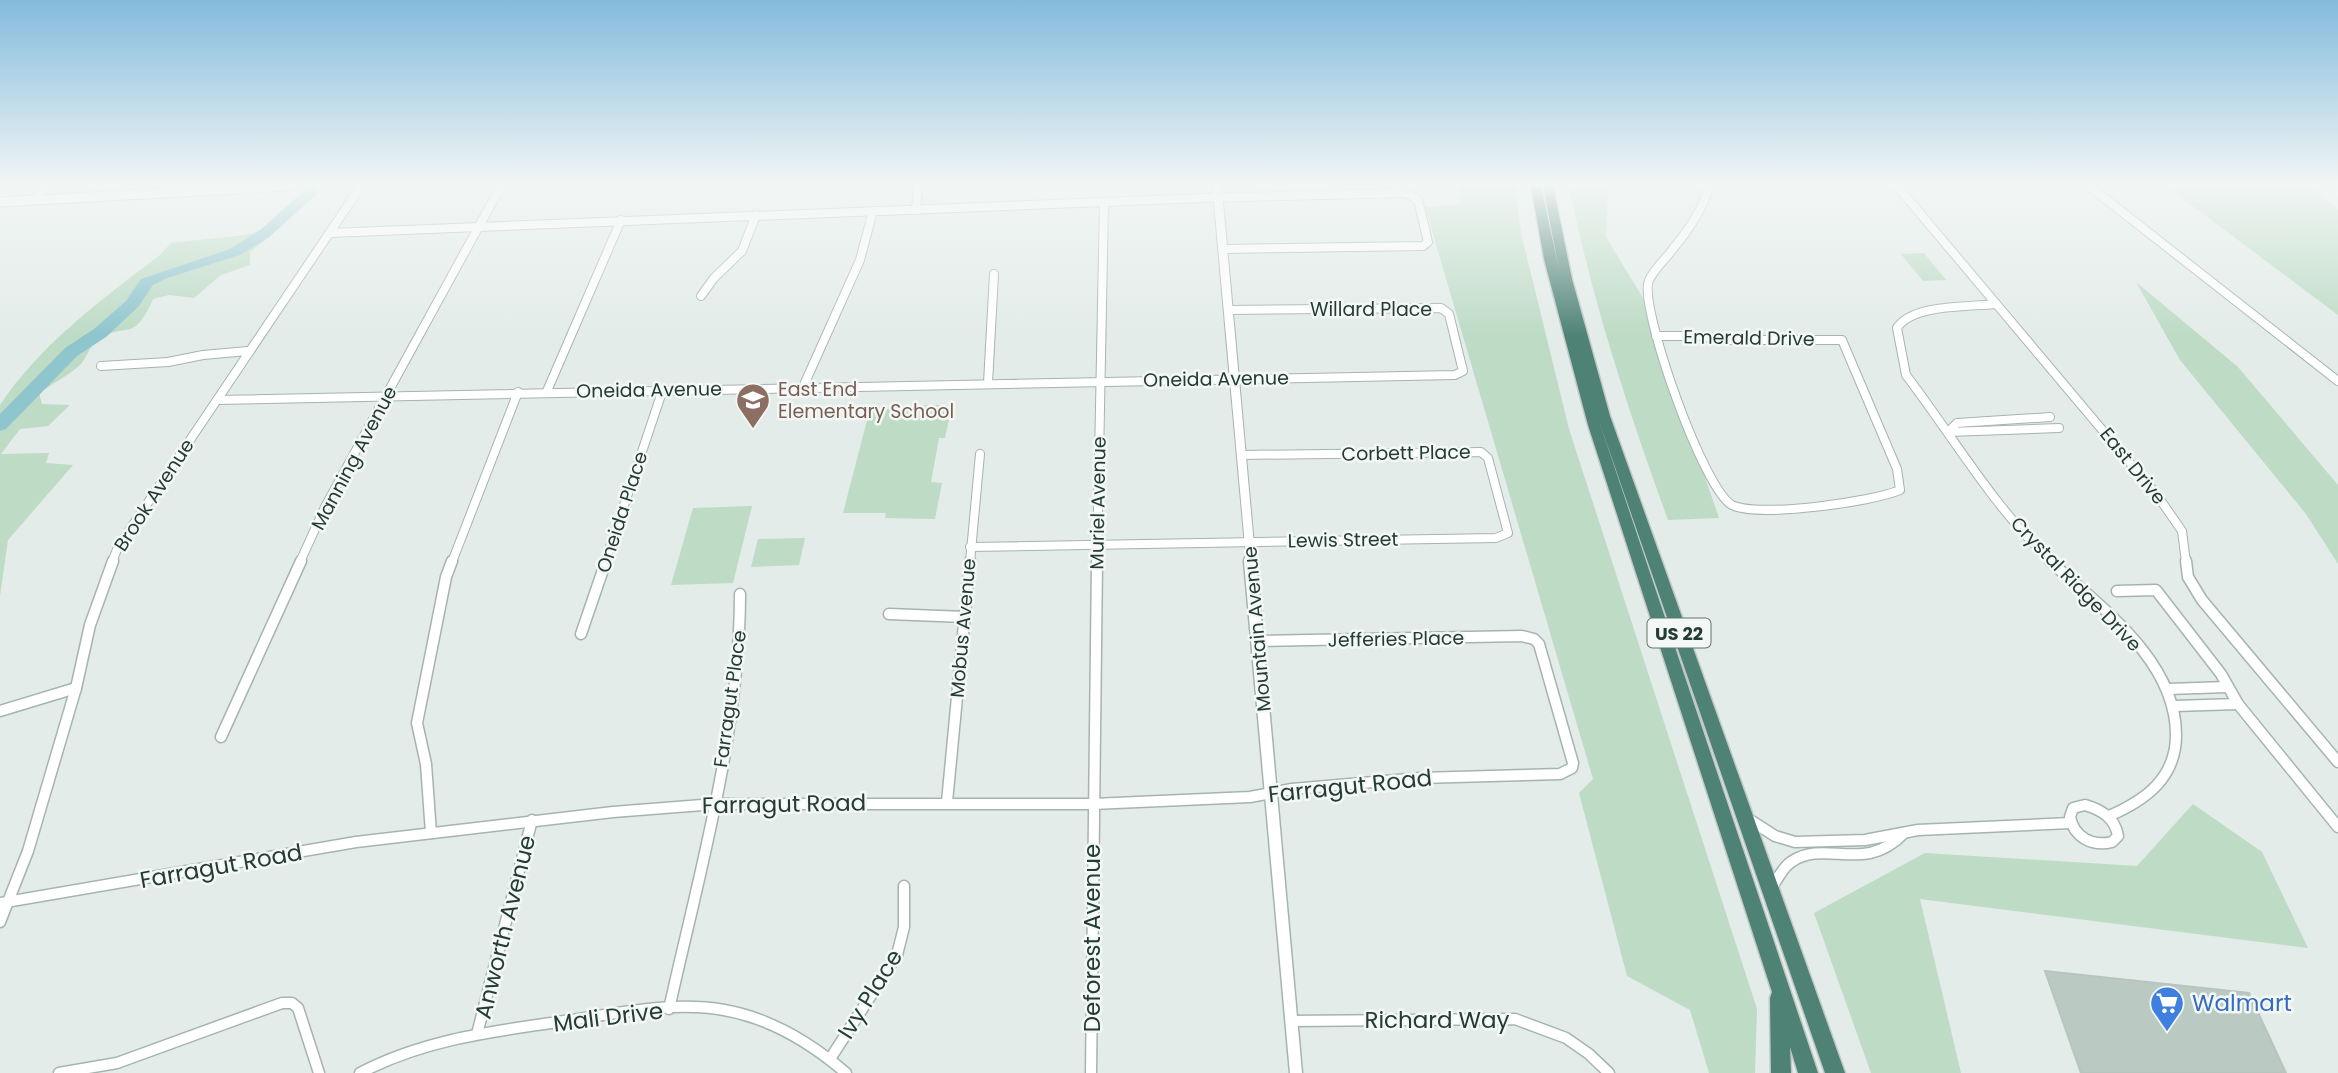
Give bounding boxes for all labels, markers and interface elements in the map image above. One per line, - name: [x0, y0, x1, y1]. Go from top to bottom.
- street label: Willard Place: [1310, 296, 1432, 323]
- street label: Emerald Drive: [1683, 323, 1815, 353]
- street label: Oneida Avenue: [1143, 364, 1289, 394]
- street label: Oneida Avenue: [576, 375, 722, 405]
- place label: East End Elementary School: [778, 376, 954, 425]
- street label: Manning Avenue: [305, 381, 403, 535]
- school or university icon: East End Elementary School: [734, 381, 772, 430]
- street label: East Drive: [2094, 422, 2172, 510]
- street label: Brook Avenue: [107, 433, 201, 557]
- street label: Muriel Avenue: [1083, 436, 1113, 570]
- street label: Corbett Place: [1341, 438, 1471, 468]
- street label: Oneida Place: [590, 448, 654, 576]
- street label: Crystal Ridge Drive: [2004, 510, 2148, 658]
- street label: Lewis Street: [1287, 526, 1399, 554]
- street label: Mountain Avenue: [1236, 545, 1278, 713]
- street label: Mobus Avenue: [943, 557, 983, 699]
- road number: US 22: [1648, 618, 1710, 648]
- street label: Jefferies Place: [1328, 624, 1464, 654]
- street label: Farragut Place: [707, 629, 753, 769]
- street label: Farragut Road: [1267, 761, 1433, 811]
- street label: Farragut Road: [702, 787, 866, 821]
- street label: Anworth Avenue: [467, 832, 543, 1022]
- street label: Farragut Road: [137, 836, 305, 896]
- street label: Deforest Avenue: [1076, 844, 1108, 1032]
- street label: Ivy Place: [830, 943, 910, 1045]
- supermarket icon: Walmart: [2148, 984, 2186, 1033]
- place label: Walmart: [2192, 987, 2292, 1019]
- street label: Mali Drive: [551, 994, 665, 1040]
- street label: Richard Way: [1364, 1004, 1510, 1036]

